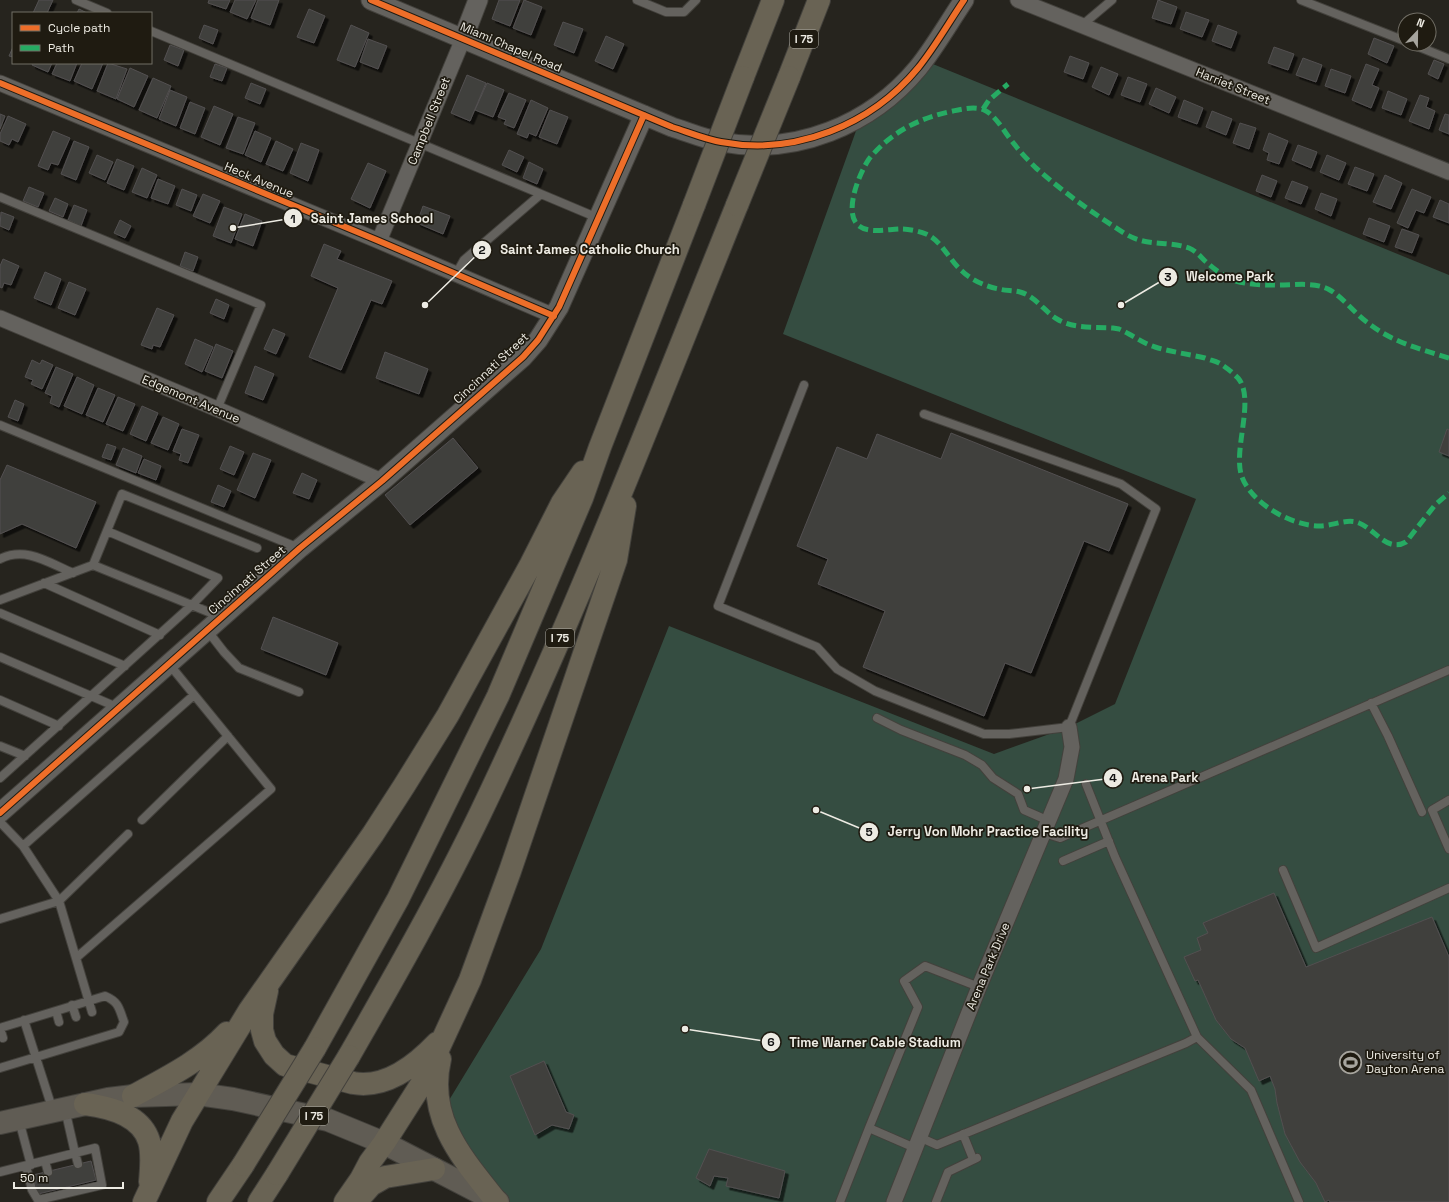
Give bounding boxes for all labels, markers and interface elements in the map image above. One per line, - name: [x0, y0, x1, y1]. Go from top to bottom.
- legend: [12, 12, 152, 64]
- north arrow: [1397, 12, 1437, 52]
- text: N: [1415, 15, 1427, 31]
- street label: Miami Chapel Road: [458, 18, 564, 76]
- text: Cycle path: [48, 20, 110, 36]
- road number: I 75: [790, 30, 818, 48]
- text: Path: [48, 40, 74, 56]
- street label: Harriet Street: [1193, 64, 1273, 108]
- street label: Campbell Street: [404, 75, 454, 167]
- street label: Heck Avenue: [222, 158, 296, 202]
- callout: Saint James School: [283, 206, 441, 231]
- text: Saint James School: [311, 210, 433, 227]
- text: 1: [290, 211, 296, 227]
- callout: Saint James Catholic Church: [472, 237, 688, 262]
- text: Saint James Catholic Church: [500, 241, 680, 258]
- text: 2: [478, 242, 486, 258]
- callout: Welcome Park: [1158, 264, 1282, 289]
- text: Welcome Park: [1186, 268, 1275, 285]
- text: 3: [1164, 269, 1172, 285]
- street label: Cincinnati Street: [450, 329, 532, 407]
- street label: Edgemont Avenue: [140, 371, 242, 427]
- street label: Cincinnati Street: [205, 542, 289, 618]
- road number: I 75: [546, 629, 574, 647]
- callout: Arena Park: [1103, 765, 1206, 790]
- text: Arena Park: [1131, 769, 1199, 786]
- text: 4: [1109, 770, 1117, 786]
- callout: Jerry Von Mohr Practice Facility: [859, 819, 1096, 844]
- text: Jerry Von Mohr Practice Facility: [888, 823, 1088, 840]
- text: 5: [865, 824, 873, 840]
- street label: Arena Park Drive: [962, 920, 1014, 1012]
- callout: Time Warner Cable Stadium: [761, 1030, 969, 1055]
- text: 6: [767, 1034, 775, 1050]
- text: Time Warner Cable Stadium: [789, 1034, 961, 1051]
- place label: University of Dayton Arena: [1366, 1047, 1444, 1077]
- sports icon: University of Dayton Arena: [1337, 1049, 1363, 1075]
- road number: I 75: [300, 1107, 328, 1125]
- scale bar: [14, 1164, 123, 1190]
- text: 50 m: [20, 1170, 48, 1186]

